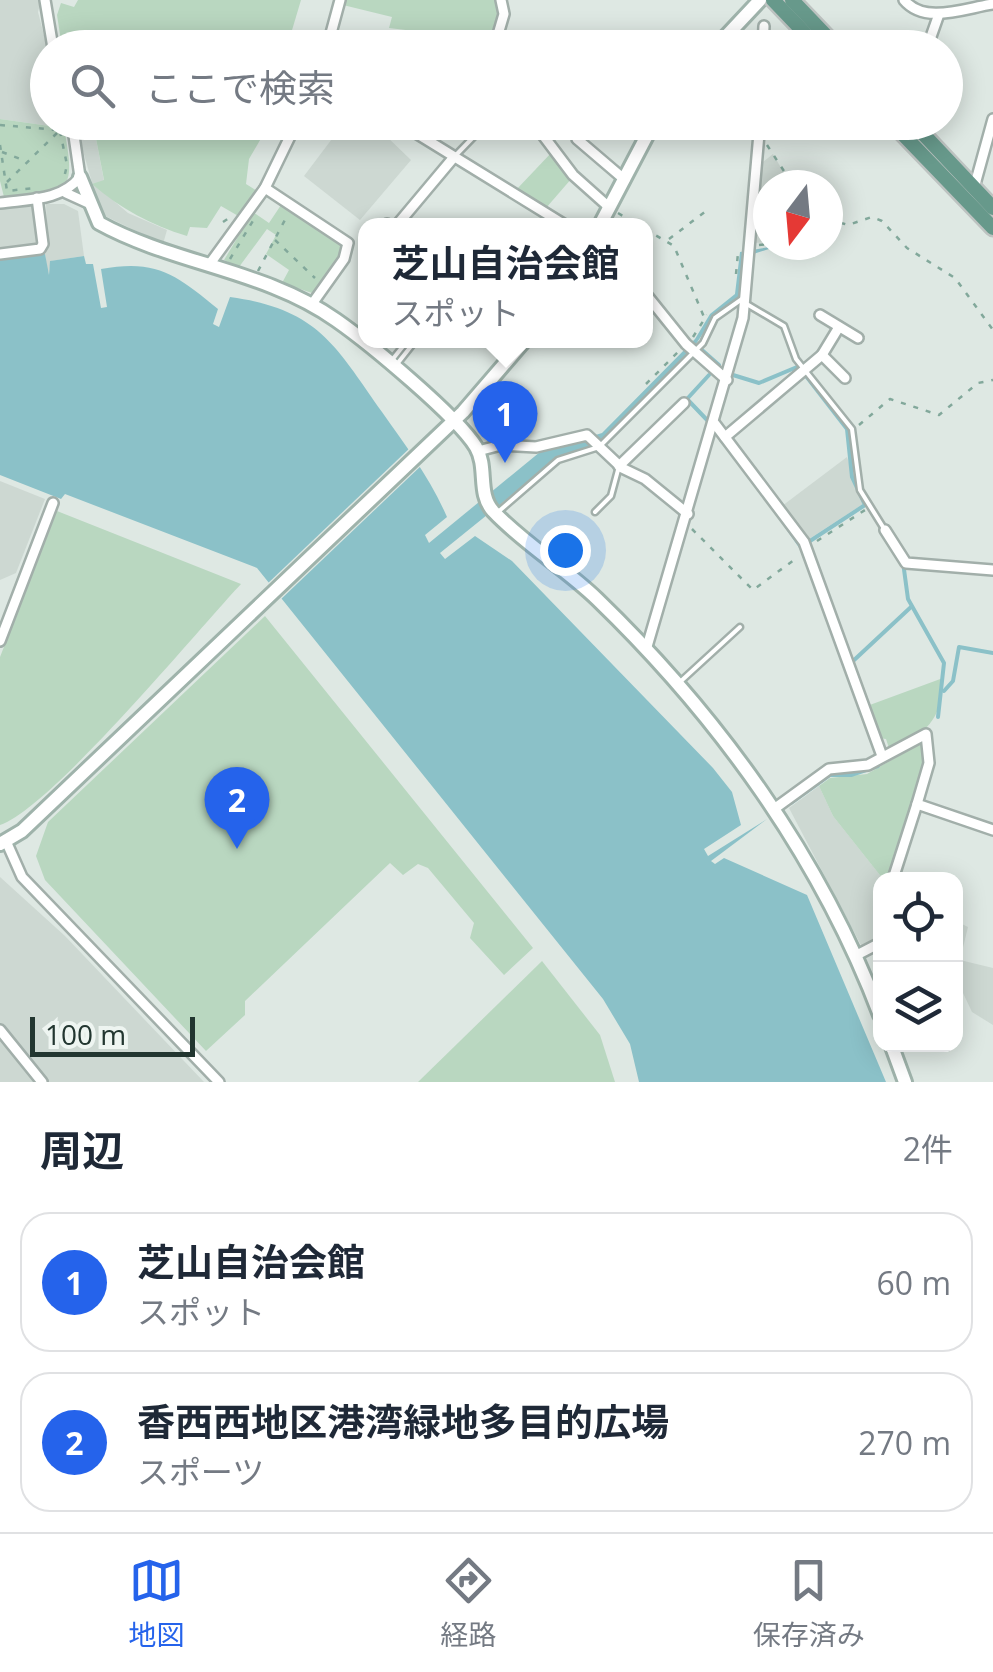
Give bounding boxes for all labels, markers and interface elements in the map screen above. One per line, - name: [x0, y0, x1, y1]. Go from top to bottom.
- search box: [30, 30, 963, 140]
- icon: search: [65, 58, 120, 113]
- text: ここで検索: [145, 61, 335, 113]
- north arrow: [753, 170, 843, 260]
- popup: [358, 218, 653, 348]
- text: 芝山自治会館: [391, 236, 620, 288]
- text: スポット: [391, 291, 520, 334]
- pin: 1: [472, 380, 538, 463]
- your location: [540, 525, 591, 576]
- pin: 2: [204, 766, 270, 849]
- map controls: [873, 872, 963, 1052]
- button: locate: [873, 872, 963, 962]
- button: layers: [873, 962, 963, 1052]
- scale bar: [30, 1012, 195, 1056]
- text: 100 m: [45, 1015, 126, 1053]
- text: 周辺: [40, 1121, 124, 1178]
- text: 2件: [903, 1127, 953, 1170]
- text: 芝山自治会館: [137, 1235, 365, 1287]
- text: 1: [65, 1261, 84, 1304]
- text: 60 m: [876, 1261, 951, 1304]
- text: スポット: [137, 1290, 265, 1333]
- text: 香西西地区港湾緑地多目的広場: [137, 1395, 669, 1447]
- text: 2: [65, 1421, 84, 1464]
- text: 270 m: [858, 1421, 951, 1464]
- text: スポーツ: [137, 1450, 264, 1493]
- tab: 地図: [128, 1553, 184, 1653]
- tab: 経路: [440, 1553, 497, 1653]
- tab: 保存済み: [753, 1553, 865, 1653]

